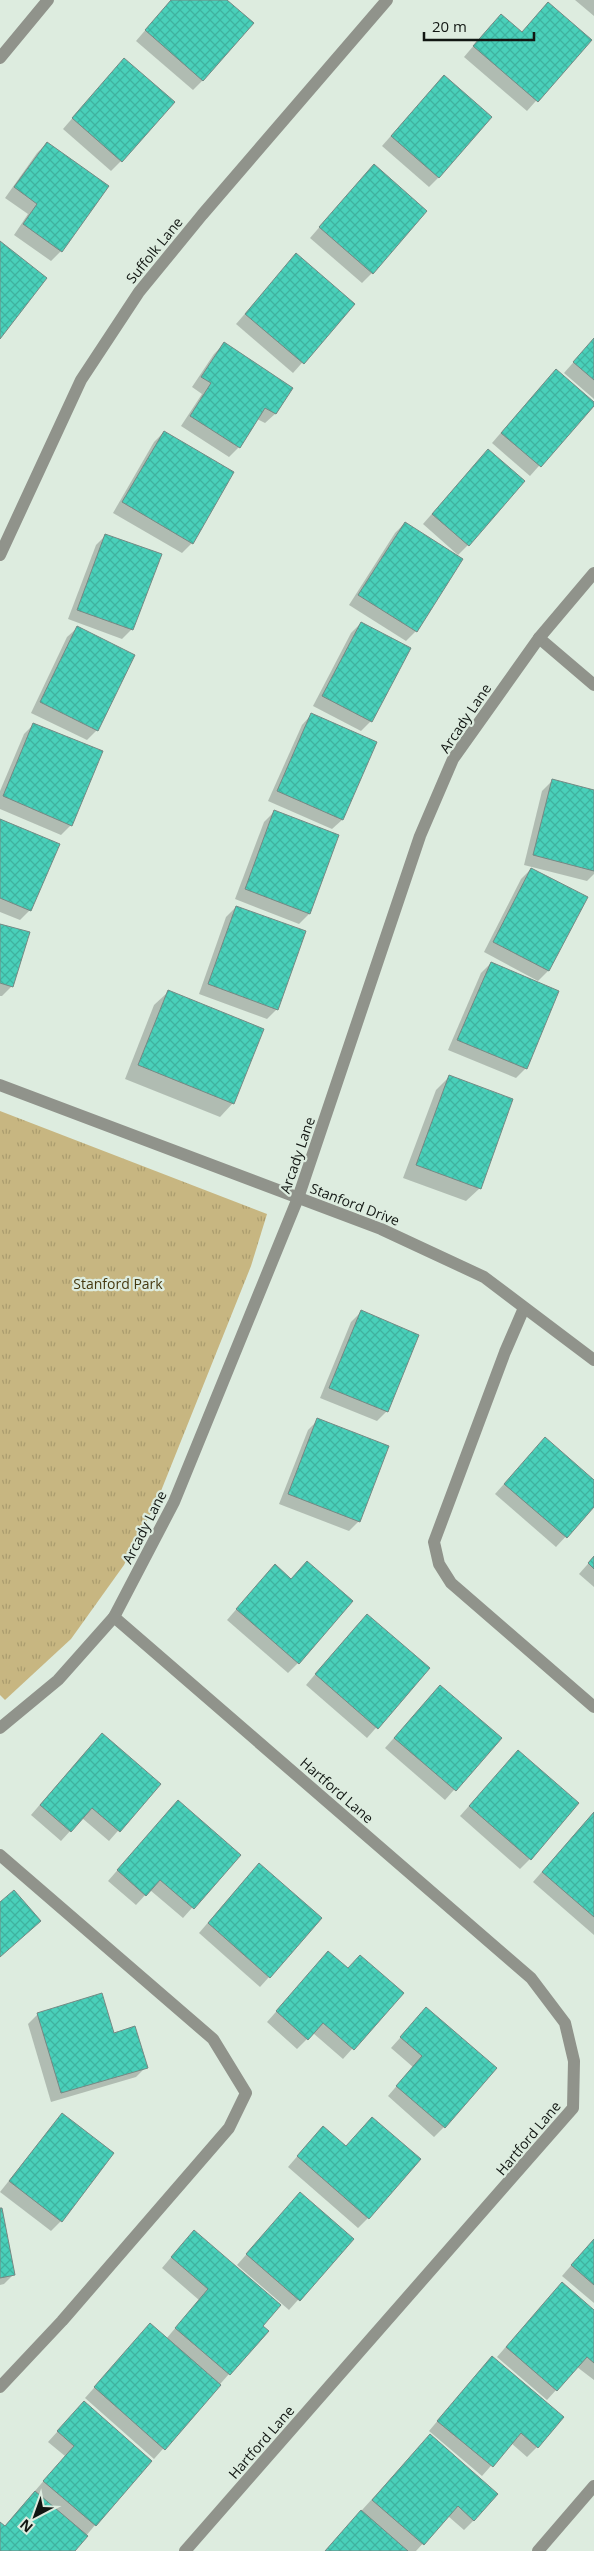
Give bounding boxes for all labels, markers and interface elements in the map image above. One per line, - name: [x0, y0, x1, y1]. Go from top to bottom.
- scale bar: [424, 10, 534, 42]
- text: 20 m: [432, 16, 467, 36]
- street label: Suffolk Lane: [121, 213, 187, 287]
- street label: Arcady Lane: [435, 679, 495, 756]
- street label: Arcady Lane: [275, 1114, 319, 1196]
- street label: Stanford Drive: [308, 1178, 403, 1230]
- park label: Stanford Park: [73, 1274, 163, 1293]
- street label: Arcady Lane: [117, 1487, 171, 1567]
- street label: Hartford Lane: [296, 1753, 378, 1827]
- street label: Hartford Lane: [491, 2097, 565, 2179]
- street label: Hartford Lane: [224, 2401, 298, 2483]
- north arrow: [10, 2491, 60, 2541]
- text: N: [16, 2515, 37, 2537]

